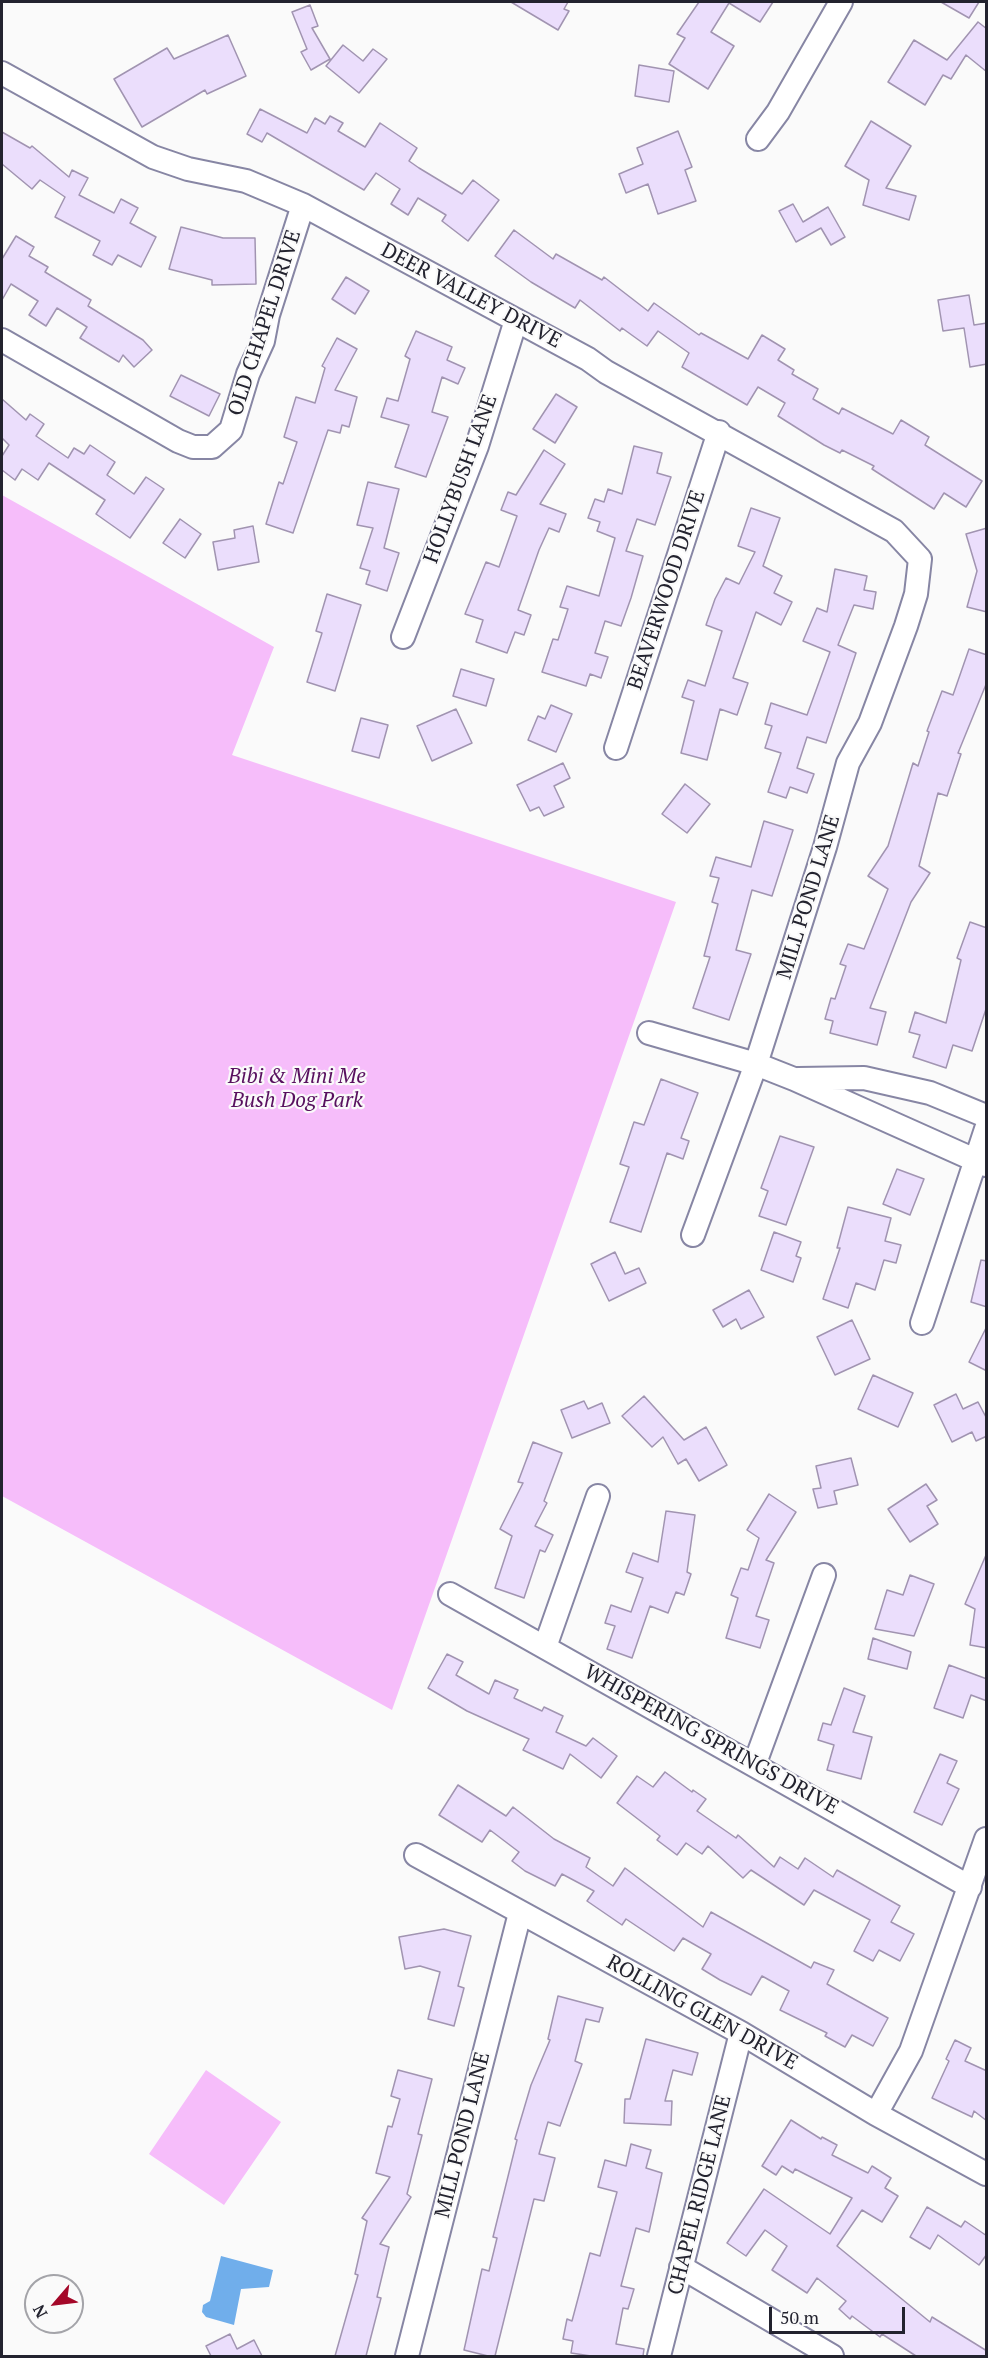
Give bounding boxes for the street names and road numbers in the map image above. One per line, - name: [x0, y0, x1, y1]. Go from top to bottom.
- street label: OLD CHAPEL DRIVE: [223, 227, 307, 419]
- street label: DEER VALLEY DRIVE: [377, 238, 565, 354]
- street label: HOLLYBUSH LANE: [419, 391, 503, 567]
- street label: BEAVERWOOD DRIVE: [623, 487, 711, 693]
- street label: MILL POND LANE: [772, 812, 846, 982]
- street label: WHISPERING SPRINGS DRIVE: [579, 1659, 843, 1821]
- street label: ROLLING GLEN DRIVE: [602, 1950, 802, 2076]
- street label: MILL POND LANE: [430, 2049, 496, 2221]
- street label: CHAPEL RIDGE LANE: [663, 2092, 737, 2298]

